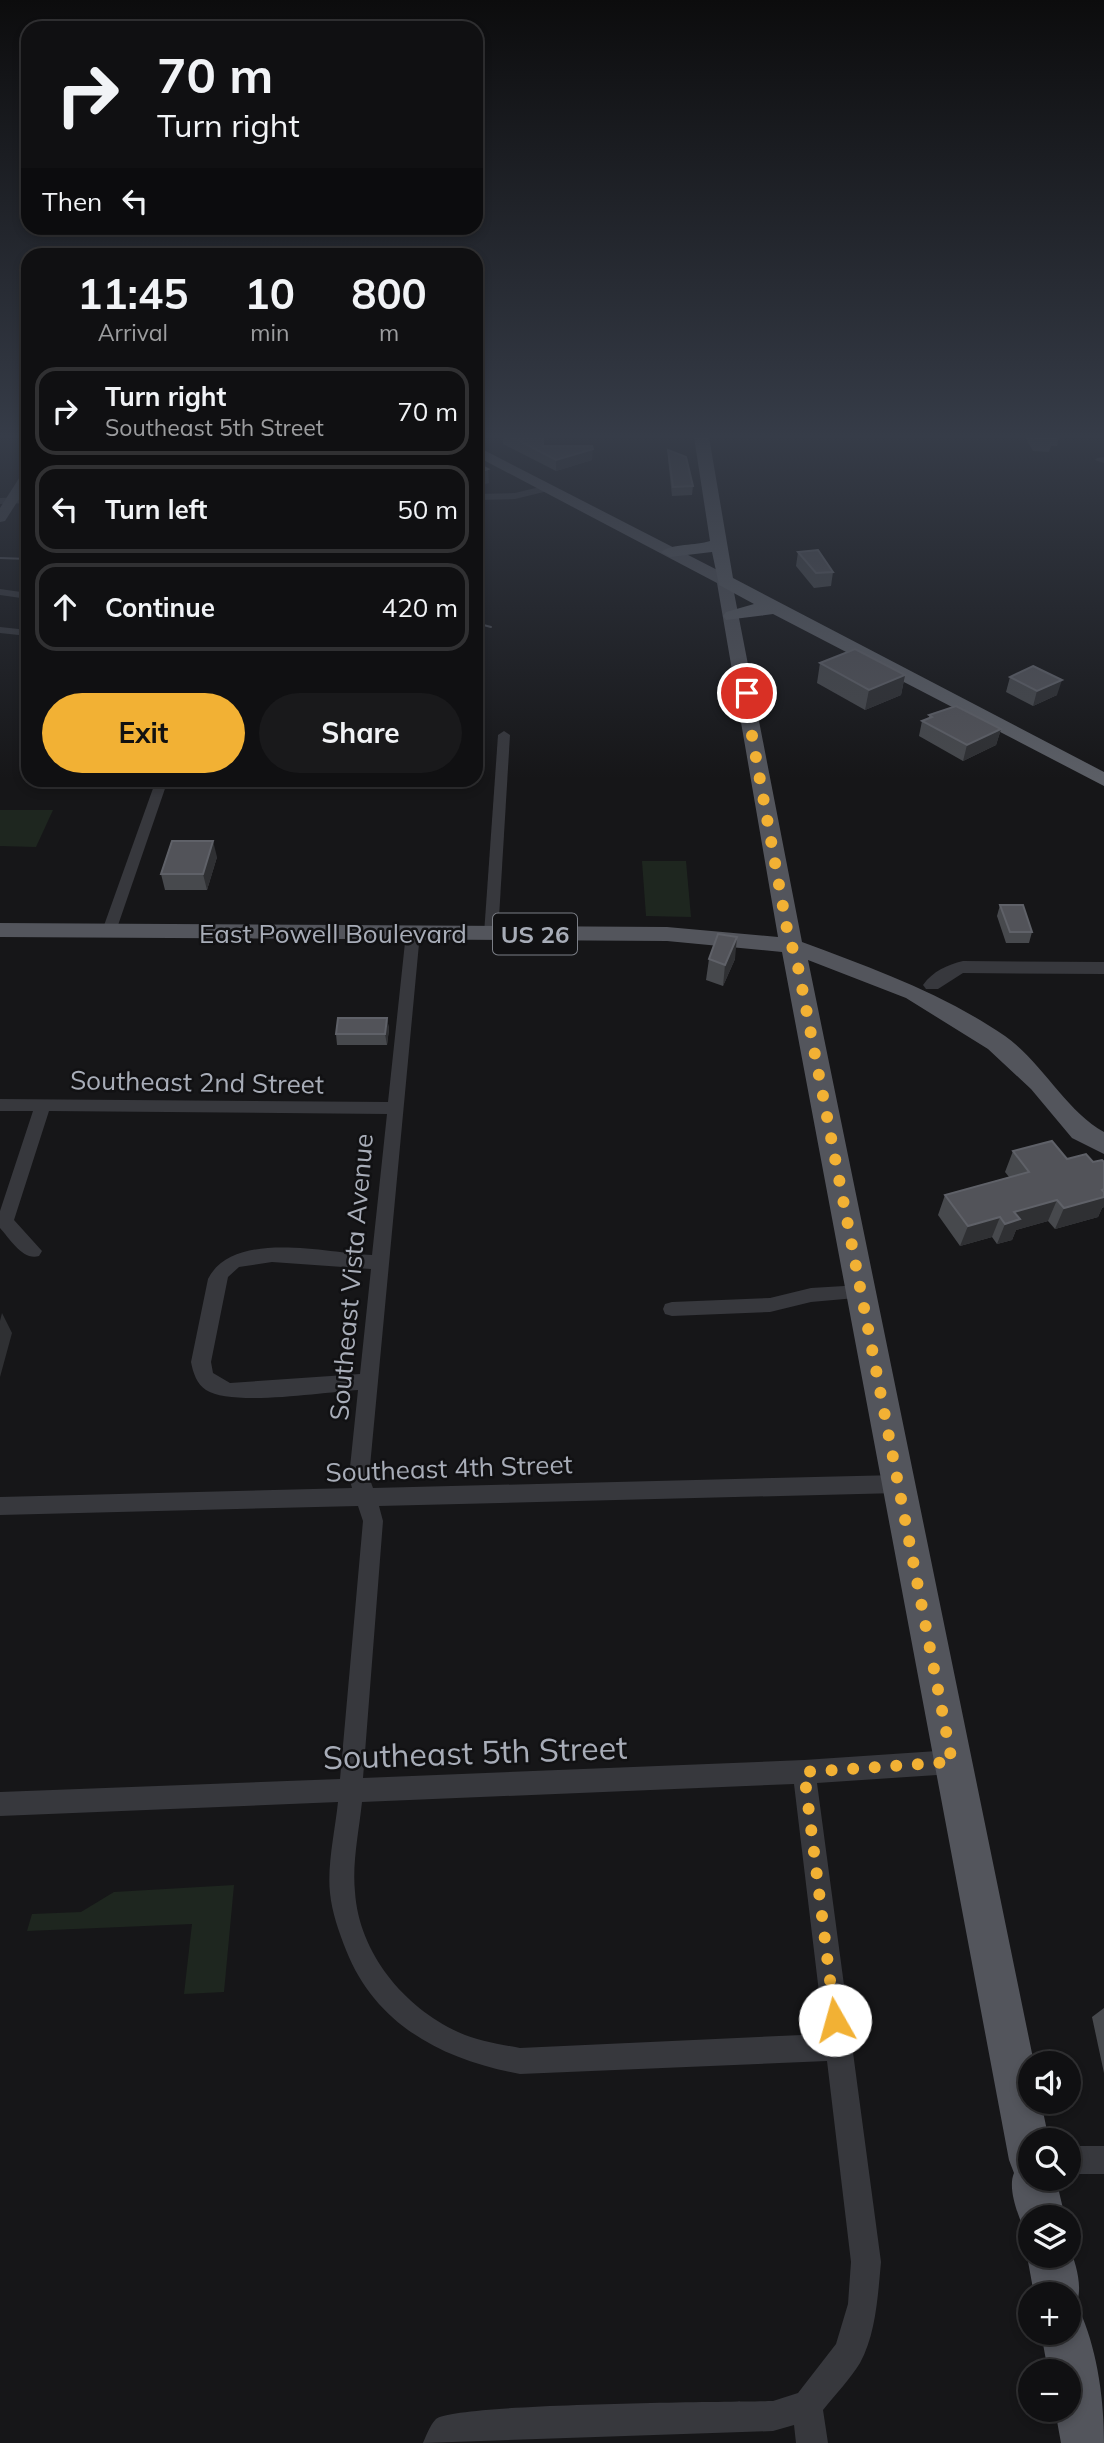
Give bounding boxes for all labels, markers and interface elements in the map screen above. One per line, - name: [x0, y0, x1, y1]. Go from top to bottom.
- text: 70 m: [157, 44, 273, 105]
- icon: right: [42, 49, 133, 140]
- text: Turn right: [157, 105, 300, 145]
- icon: left: [116, 182, 154, 220]
- text: Then: [42, 185, 102, 218]
- text: 11:45: [77, 267, 188, 320]
- text: 10: [245, 267, 295, 320]
- text: 800: [351, 267, 427, 320]
- text: Arrival: [98, 318, 168, 347]
- text: min: [250, 318, 289, 347]
- text: m: [379, 318, 399, 347]
- text: Turn right: [105, 380, 226, 413]
- icon: right: [46, 392, 84, 430]
- text: 70 m: [397, 395, 458, 428]
- text: Southeast 5th Street: [105, 413, 324, 442]
- icon: left: [46, 490, 84, 528]
- text: Turn left: [105, 493, 207, 526]
- text: 50 m: [397, 493, 458, 526]
- icon: ahead: [46, 588, 84, 626]
- text: Continue: [105, 591, 215, 624]
- text: 420 m: [382, 591, 458, 624]
- pin: [717, 663, 777, 723]
- icon: arrive: [728, 674, 766, 712]
- button: Exit: [42, 693, 245, 773]
- button: Share: [259, 693, 462, 773]
- road number: US 26: [493, 914, 577, 954]
- street label: East Powell Boulevard: [199, 917, 467, 950]
- street label: Southeast 2nd Street: [70, 1063, 324, 1101]
- street label: Southeast Vista Avenue: [322, 1132, 380, 1422]
- street label: Southeast 4th Street: [325, 1447, 573, 1489]
- street label: Southeast 5th Street: [322, 1727, 628, 1777]
- position arrow: [798, 1983, 872, 2057]
- map controls: [1018, 2051, 1081, 2422]
- button: sound: [1018, 2051, 1081, 2114]
- button: search: [1018, 2128, 1081, 2191]
- button: layers: [1018, 2205, 1081, 2268]
- button: +: [1018, 2282, 1081, 2345]
- button: −: [1018, 2359, 1081, 2422]

